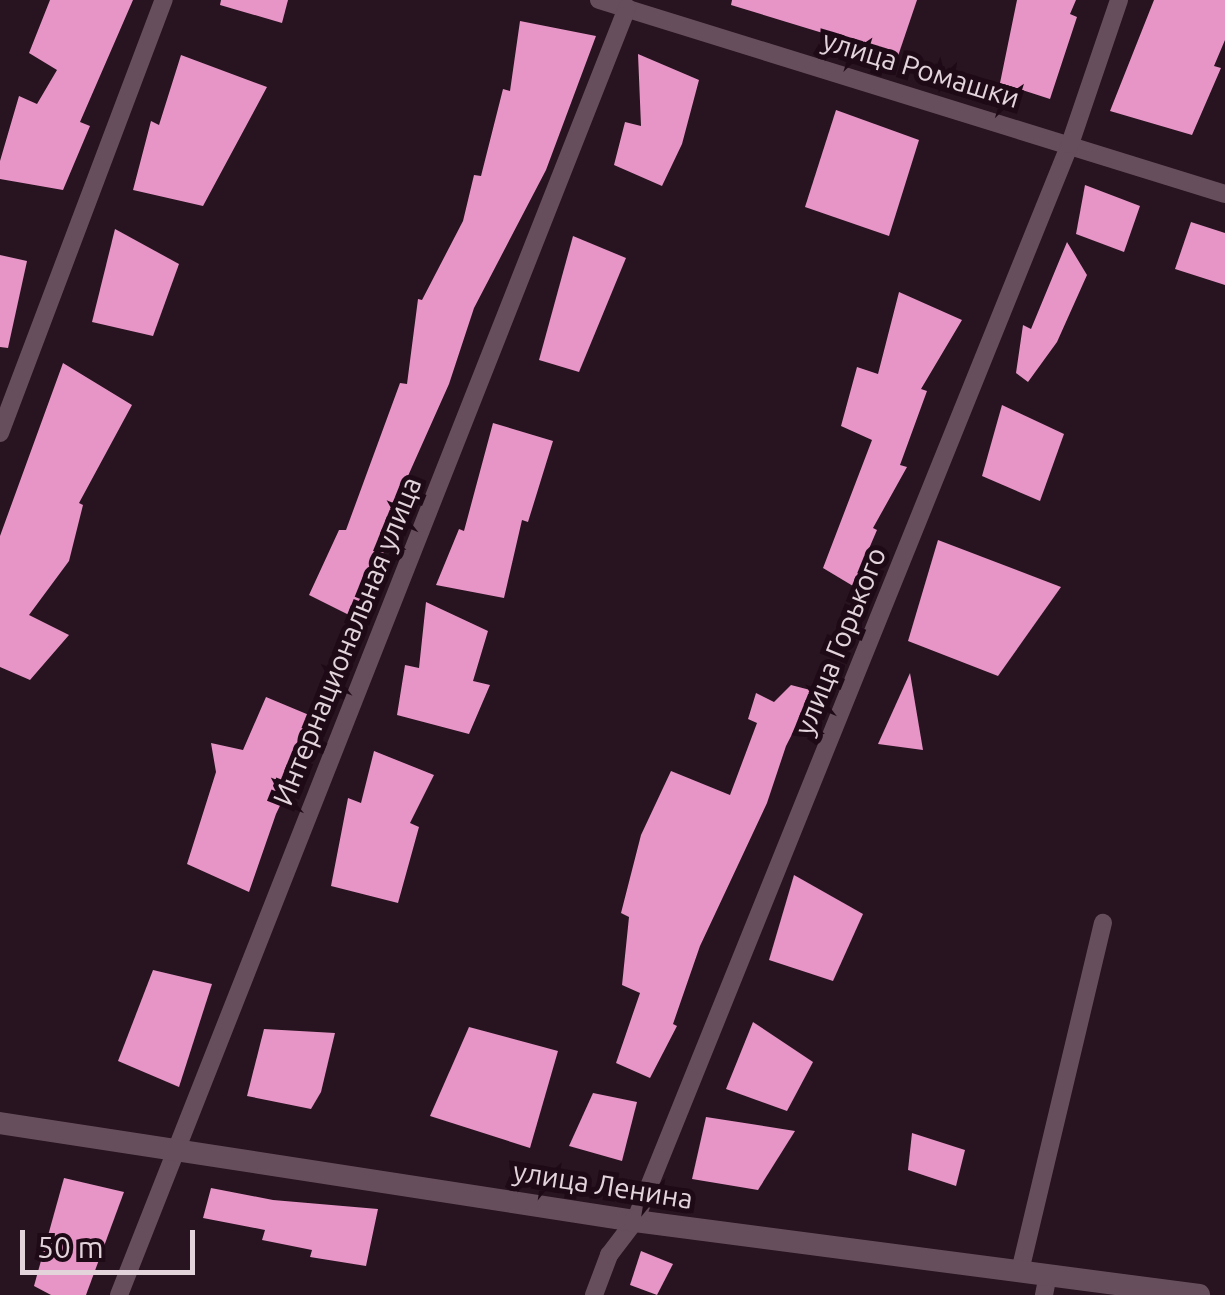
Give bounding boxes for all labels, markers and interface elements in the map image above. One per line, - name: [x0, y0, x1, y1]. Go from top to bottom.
- street label: улица Ромашки: [818, 23, 1024, 115]
- street label: Интернациональная улица: [266, 472, 428, 810]
- street label: улица Горького: [787, 542, 893, 740]
- street label: улица Ленина: [511, 1154, 695, 1216]
- scale bar: [25, 1210, 200, 1272]
- text: 50 m: [37, 1230, 104, 1264]

